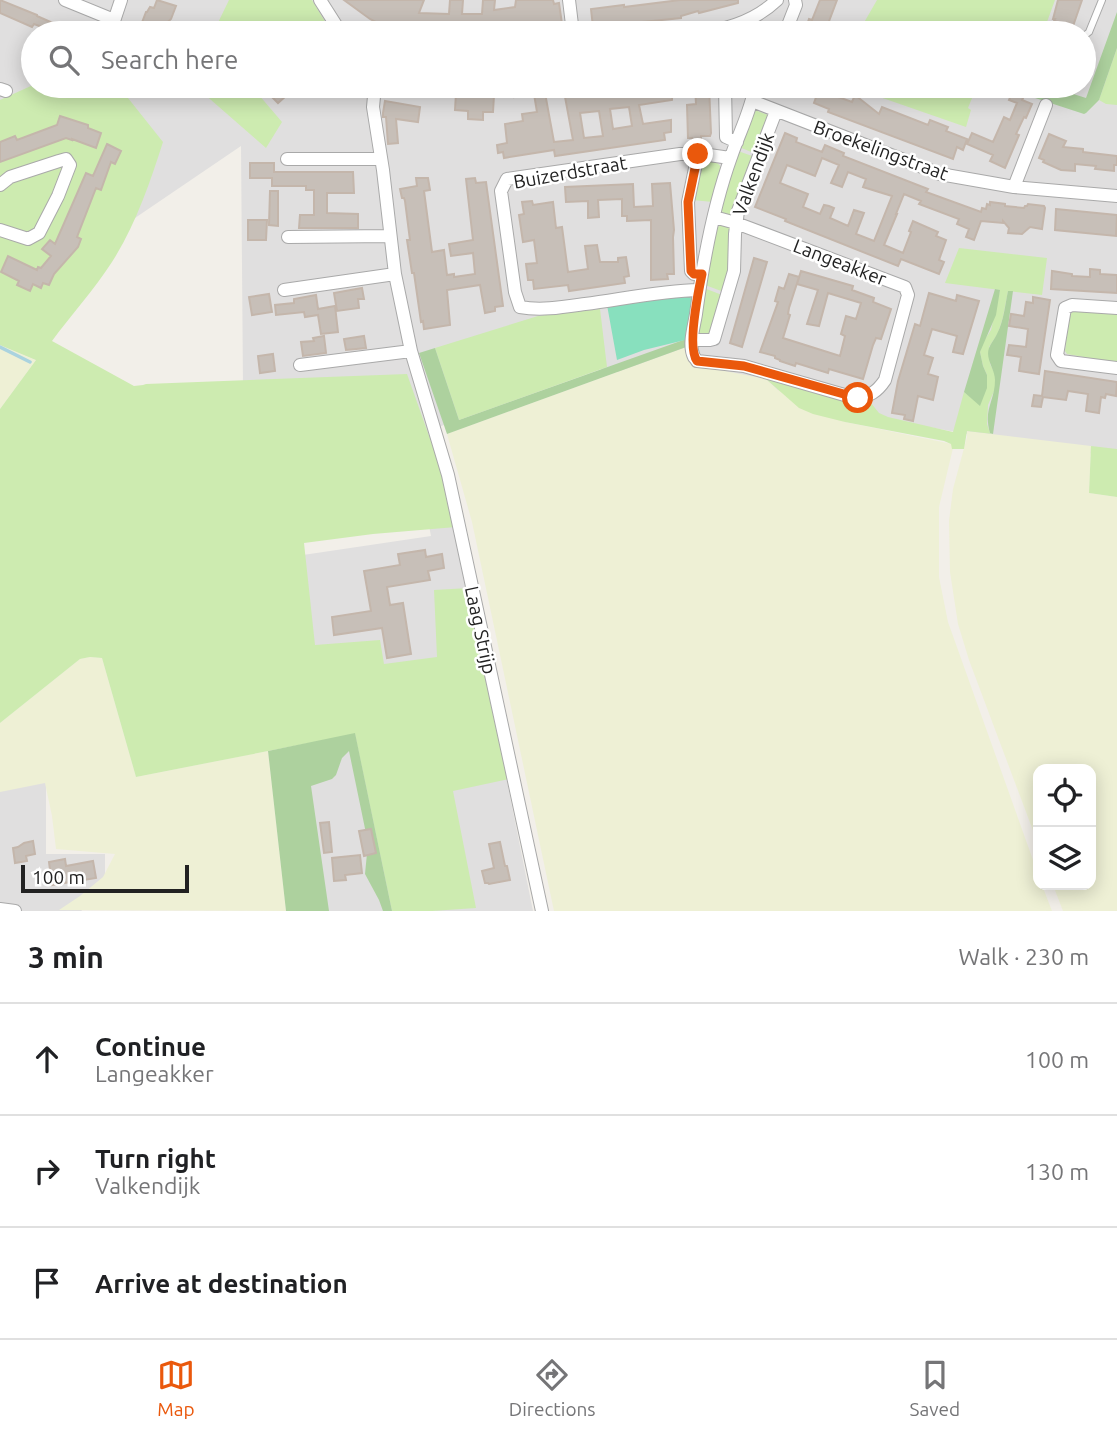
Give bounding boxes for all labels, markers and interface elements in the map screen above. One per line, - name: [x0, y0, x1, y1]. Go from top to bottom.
- search box: [21, 21, 1096, 98]
- icon: search: [45, 41, 83, 79]
- text: Search here: [101, 45, 238, 74]
- street label: Broekelingstraat: [811, 115, 952, 185]
- street label: Valkendijk: [728, 129, 778, 219]
- route end: [682, 138, 713, 169]
- street label: Buizerdstraat: [512, 151, 629, 193]
- street label: Langeakker: [790, 234, 890, 290]
- route start: [842, 382, 873, 413]
- street label: Laag Strijp: [461, 584, 501, 676]
- map controls: [1033, 764, 1096, 890]
- button: locate: [1033, 764, 1096, 827]
- button: layers: [1033, 827, 1096, 890]
- scale bar: [21, 862, 189, 894]
- text: 100 m: [32, 866, 85, 888]
- text: 3 min: [28, 940, 104, 974]
- text: Walk · 230 m: [958, 944, 1089, 969]
- text: Continue: [95, 1032, 206, 1061]
- icon: ahead: [28, 1040, 66, 1078]
- text: 100 m: [1025, 1047, 1089, 1072]
- text: Langeakker: [95, 1061, 214, 1086]
- text: Turn right: [95, 1144, 216, 1173]
- icon: right: [28, 1152, 66, 1190]
- text: 130 m: [1025, 1159, 1089, 1184]
- text: Valkendijk: [95, 1173, 200, 1198]
- icon: arrive: [28, 1264, 66, 1302]
- text: Arrive at destination: [95, 1269, 348, 1298]
- tab: Map: [157, 1356, 195, 1420]
- tab: Directions: [509, 1356, 596, 1420]
- tab: Saved: [909, 1356, 960, 1420]

